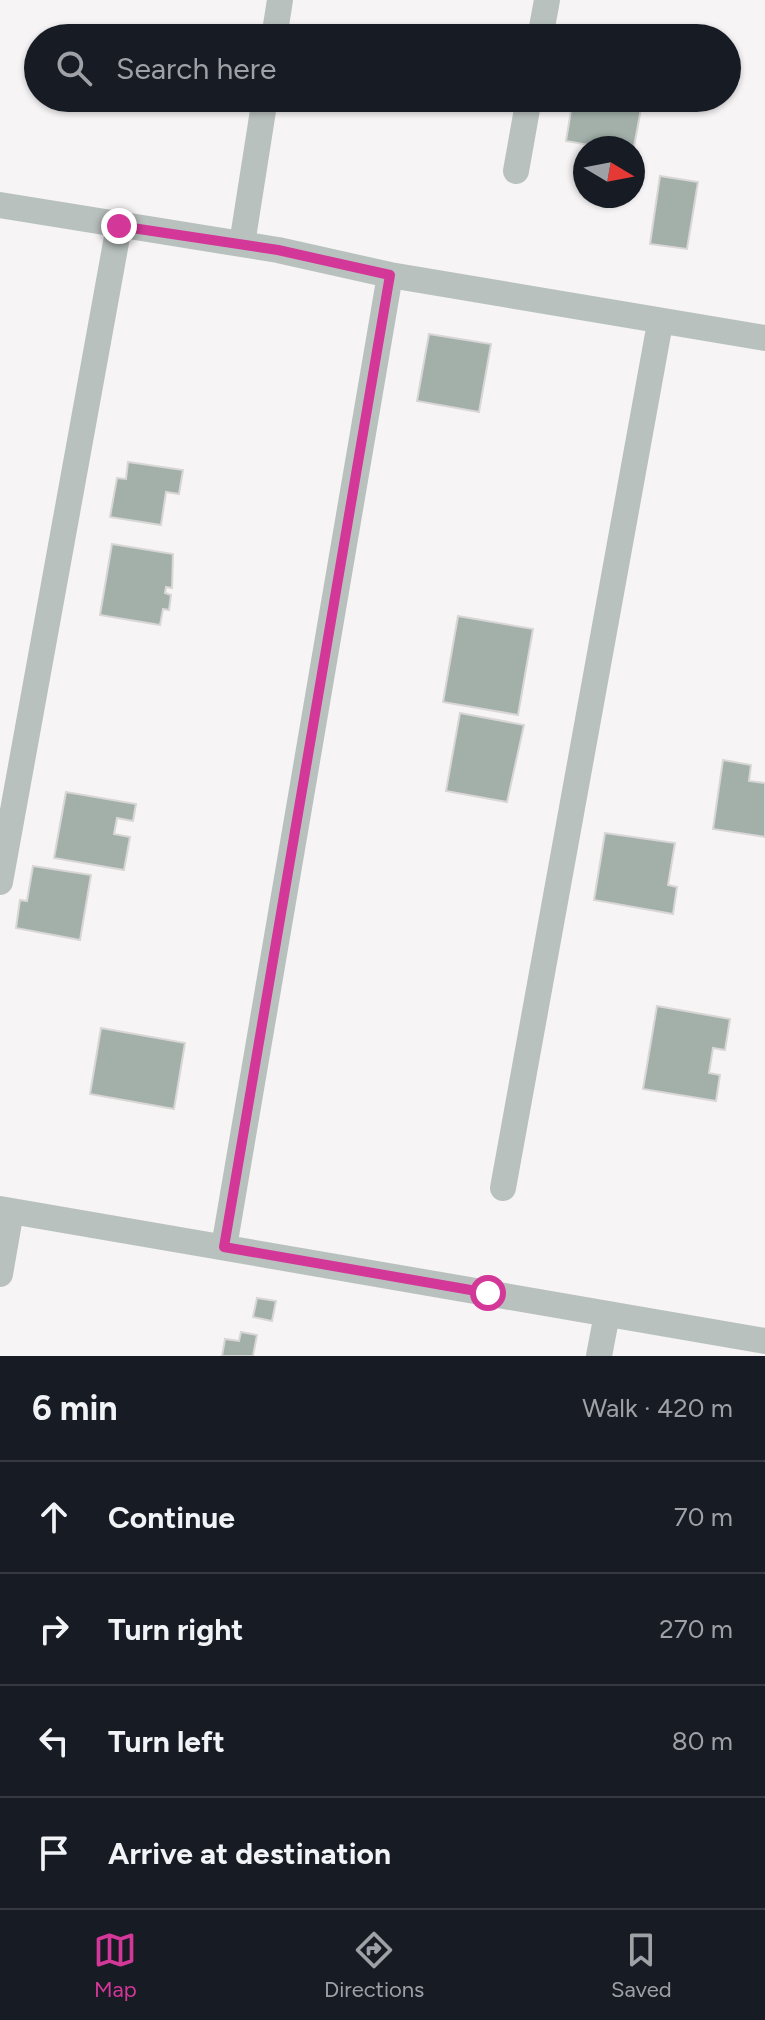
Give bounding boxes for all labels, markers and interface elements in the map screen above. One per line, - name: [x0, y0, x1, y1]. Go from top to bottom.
- search box: [24, 24, 741, 112]
- icon: search: [52, 46, 96, 90]
- text: Search here: [116, 50, 276, 87]
- north arrow: [573, 136, 645, 208]
- route end: [101, 208, 137, 244]
- route start: [470, 1275, 506, 1311]
- text: 6 min: [32, 1388, 118, 1429]
- text: Walk · 420 m: [582, 1392, 733, 1424]
- icon: ahead: [32, 1495, 76, 1539]
- text: Continue: [108, 1499, 235, 1536]
- text: 70 m: [674, 1501, 733, 1533]
- icon: right: [32, 1607, 76, 1651]
- text: Turn right: [108, 1611, 243, 1648]
- text: 270 m: [659, 1613, 733, 1645]
- icon: left: [32, 1719, 76, 1763]
- text: Turn left: [108, 1723, 225, 1760]
- text: 80 m: [672, 1725, 733, 1757]
- icon: arrive: [32, 1831, 76, 1875]
- text: Arrive at destination: [108, 1835, 391, 1872]
- tab: Map: [93, 1928, 137, 2003]
- tab: Directions: [324, 1928, 424, 2003]
- tab: Saved: [611, 1928, 672, 2003]

